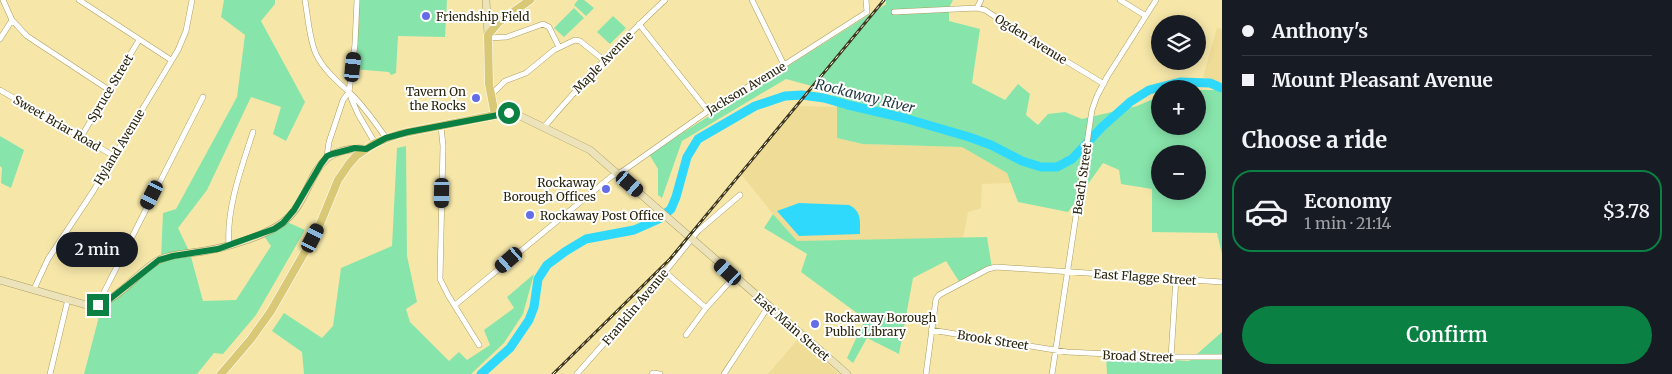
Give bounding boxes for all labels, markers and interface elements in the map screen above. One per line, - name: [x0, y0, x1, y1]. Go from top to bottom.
- place label: Friendship Field: [436, 9, 530, 24]
- marker: Friendship Field: [420, 10, 432, 22]
- street label: Ogden Avenue: [992, 11, 1070, 67]
- map controls: [1151, 15, 1206, 200]
- button: layers: [1151, 15, 1206, 70]
- text: Anthony's: [1272, 19, 1368, 43]
- street label: Maple Avenue: [570, 28, 636, 96]
- street label: Spruce Street: [84, 51, 136, 125]
- car: [343, 51, 362, 83]
- street label: Jackson Avenue: [703, 58, 788, 118]
- text: Mount Pleasant Avenue: [1272, 68, 1493, 92]
- water label: Rockaway River: [813, 75, 917, 117]
- button: +: [1151, 80, 1206, 135]
- place label: Tavern On the Rocks: [406, 84, 466, 113]
- street label: Sweet Briar Road: [11, 92, 103, 154]
- marker: Tavern On the Rocks: [470, 92, 482, 104]
- route start: [498, 102, 520, 124]
- street label: Hyland Avenue: [90, 106, 148, 188]
- text: Choose a ride: [1242, 126, 1387, 154]
- street label: Beach Street: [1070, 142, 1094, 216]
- button: −: [1151, 145, 1206, 200]
- car: [613, 168, 646, 200]
- place label: Rockaway Borough Offices: [503, 175, 596, 204]
- car: [138, 178, 165, 212]
- car: [434, 178, 449, 208]
- marker: Rockaway Borough Offices: [600, 183, 612, 195]
- icon: car: [1244, 189, 1289, 234]
- text: Economy: [1304, 189, 1392, 213]
- text: $3.78: [1603, 199, 1650, 223]
- place label: Rockaway Post Office: [540, 208, 664, 223]
- marker: Rockaway Post Office: [524, 209, 536, 221]
- text: 1 min · 21:14: [1304, 213, 1391, 233]
- car: [299, 221, 326, 255]
- callout: 2 min: [57, 232, 139, 268]
- text: 2 min: [74, 239, 120, 259]
- car: [492, 244, 525, 276]
- car: [711, 256, 744, 288]
- street label: Franklin Avenue: [599, 266, 671, 348]
- street label: East Flagge Street: [1093, 266, 1197, 288]
- street label: East Main Street: [751, 290, 833, 364]
- route end: [87, 294, 109, 316]
- button: Confirm: [1242, 306, 1652, 364]
- place label: Rockaway Borough Public Library: [825, 310, 936, 339]
- marker: Rockaway Borough Public Library: [809, 318, 821, 330]
- street label: Brook Street: [956, 327, 1030, 353]
- street label: Broad Street: [1102, 347, 1174, 365]

